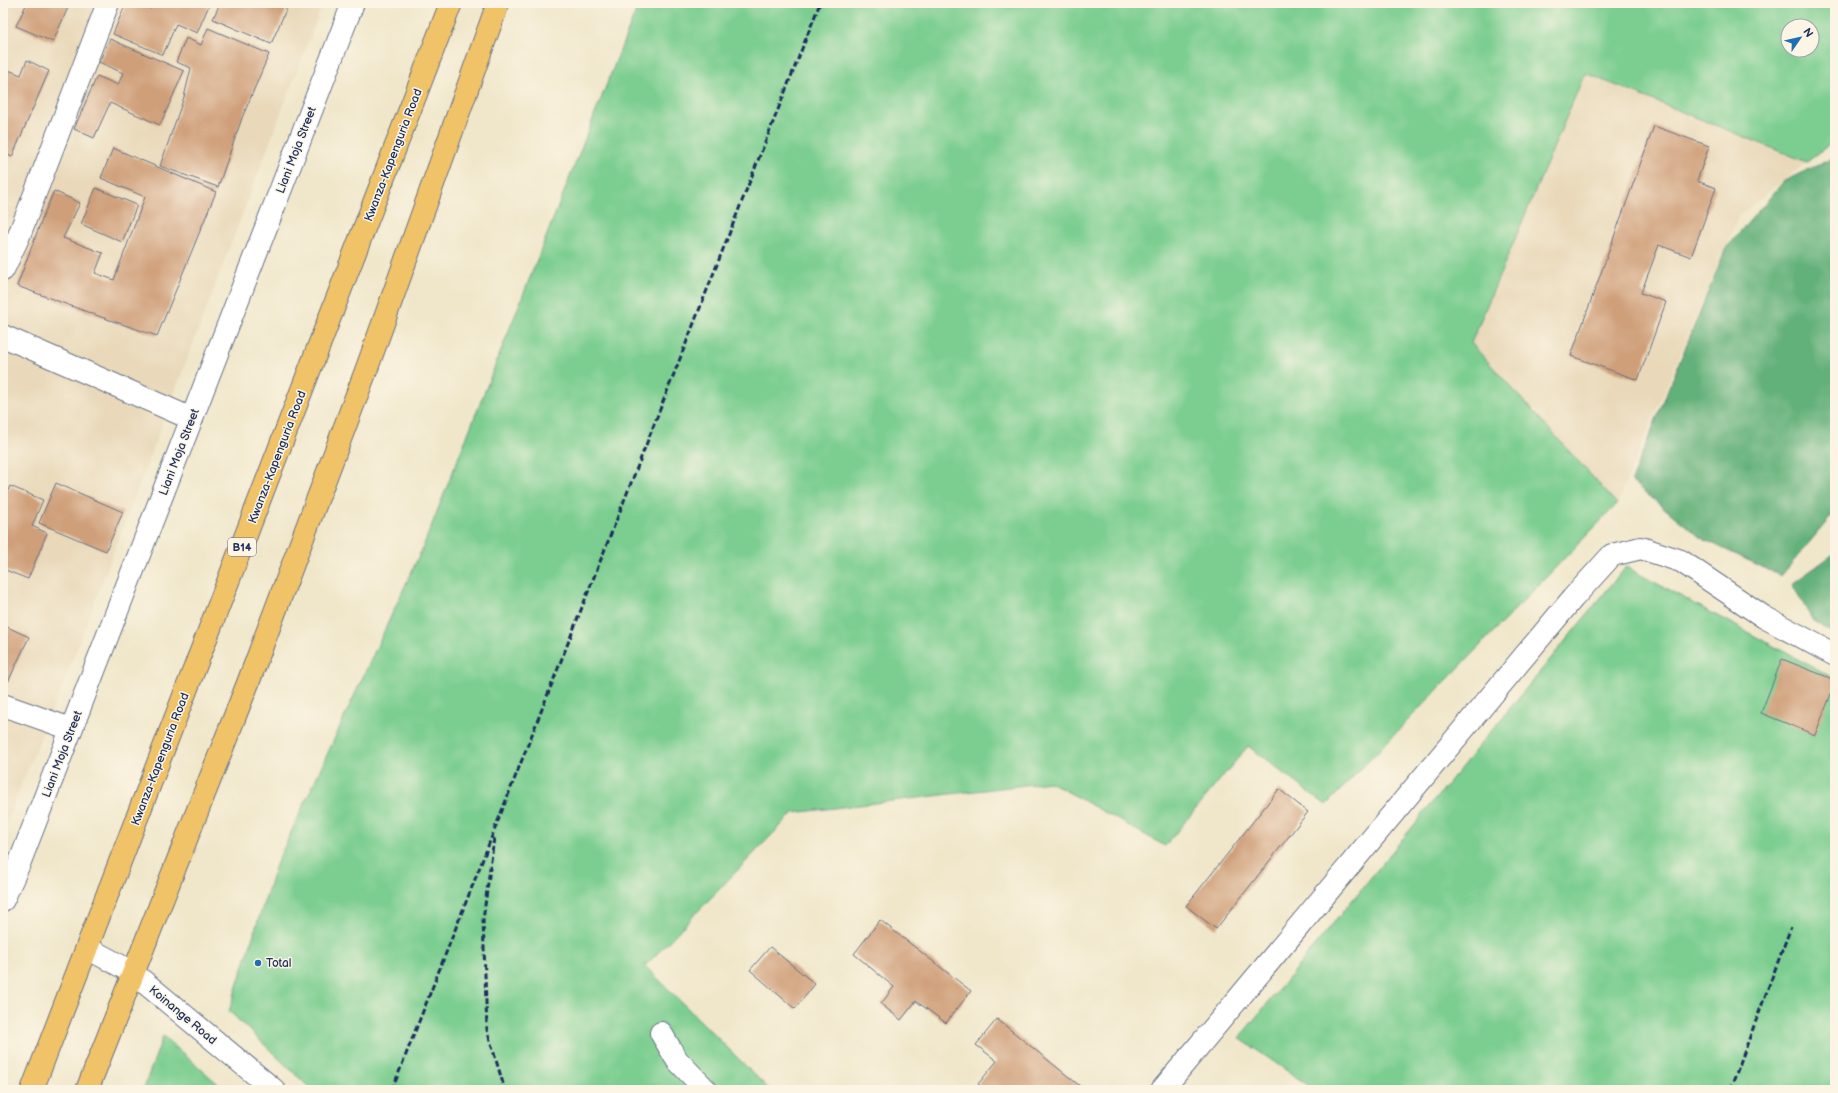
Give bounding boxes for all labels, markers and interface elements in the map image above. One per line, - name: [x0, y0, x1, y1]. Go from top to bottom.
- north arrow: [1780, 18, 1820, 58]
- text: N: [1800, 26, 1816, 40]
- street label: Kwanza-Kapenguria Road: [361, 87, 426, 224]
- street label: Liani Moja Street: [273, 104, 320, 196]
- street label: Kwanza-Kapenguria Road: [245, 389, 310, 526]
- street label: Liani Moja Street: [156, 406, 203, 498]
- road number: B14: [228, 538, 256, 556]
- street label: Kwanza-Kapenguria Road: [128, 691, 193, 828]
- street label: Liani Moja Street: [39, 708, 86, 800]
- place label: Total: [266, 956, 291, 971]
- marker: Total: [253, 958, 263, 968]
- street label: Koinange Road: [146, 983, 220, 1048]

